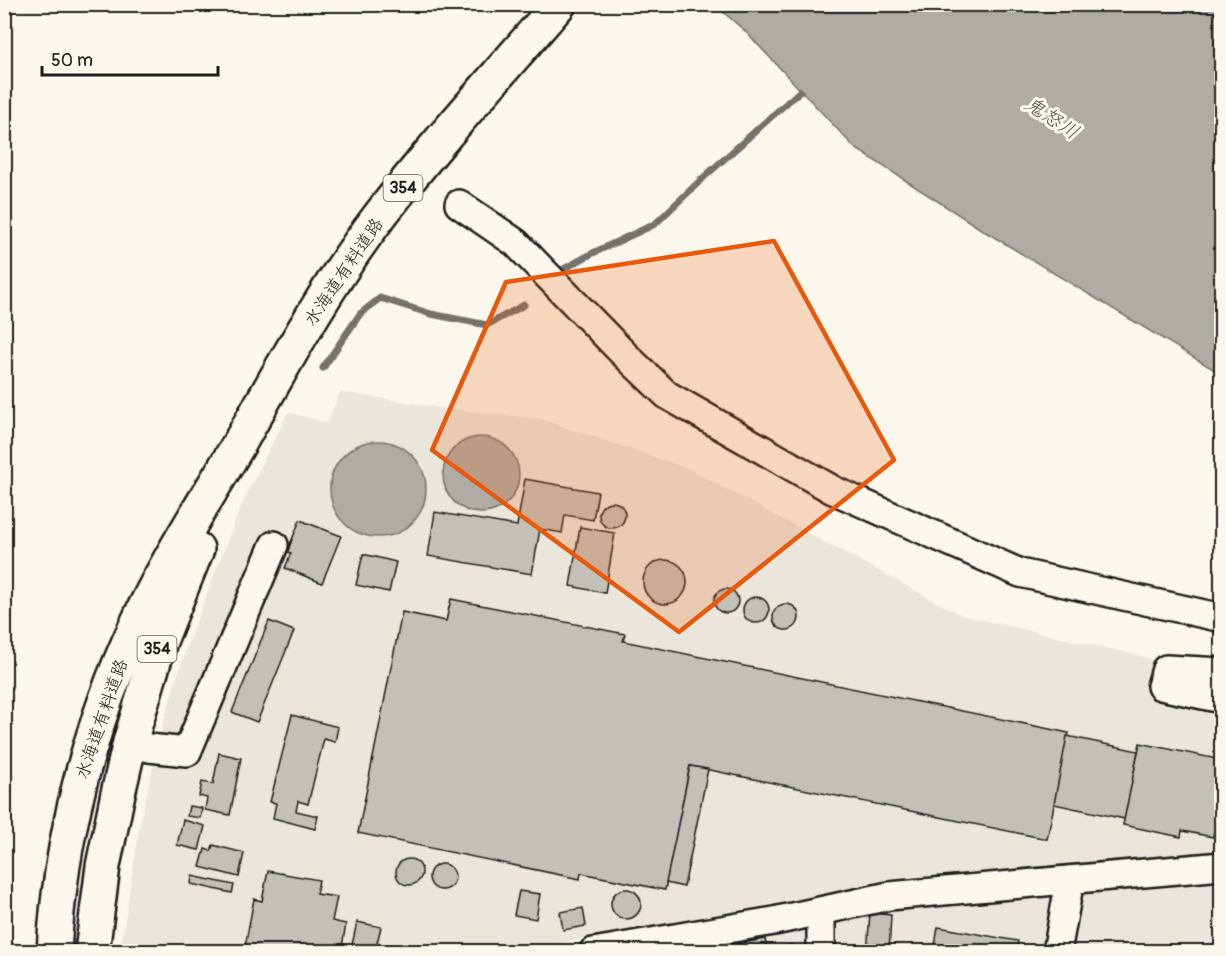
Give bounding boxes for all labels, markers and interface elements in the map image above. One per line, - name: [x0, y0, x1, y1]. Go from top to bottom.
- scale bar: [42, 39, 218, 77]
- text: 50 m: [51, 49, 93, 72]
- water label: 鬼怒川: [1020, 91, 1084, 145]
- road number: 354: [384, 175, 422, 201]
- street label: 水海道有料道路: [299, 213, 389, 331]
- road number: 354: [138, 636, 176, 662]
- street label: 水海道有料道路: [71, 656, 133, 782]

